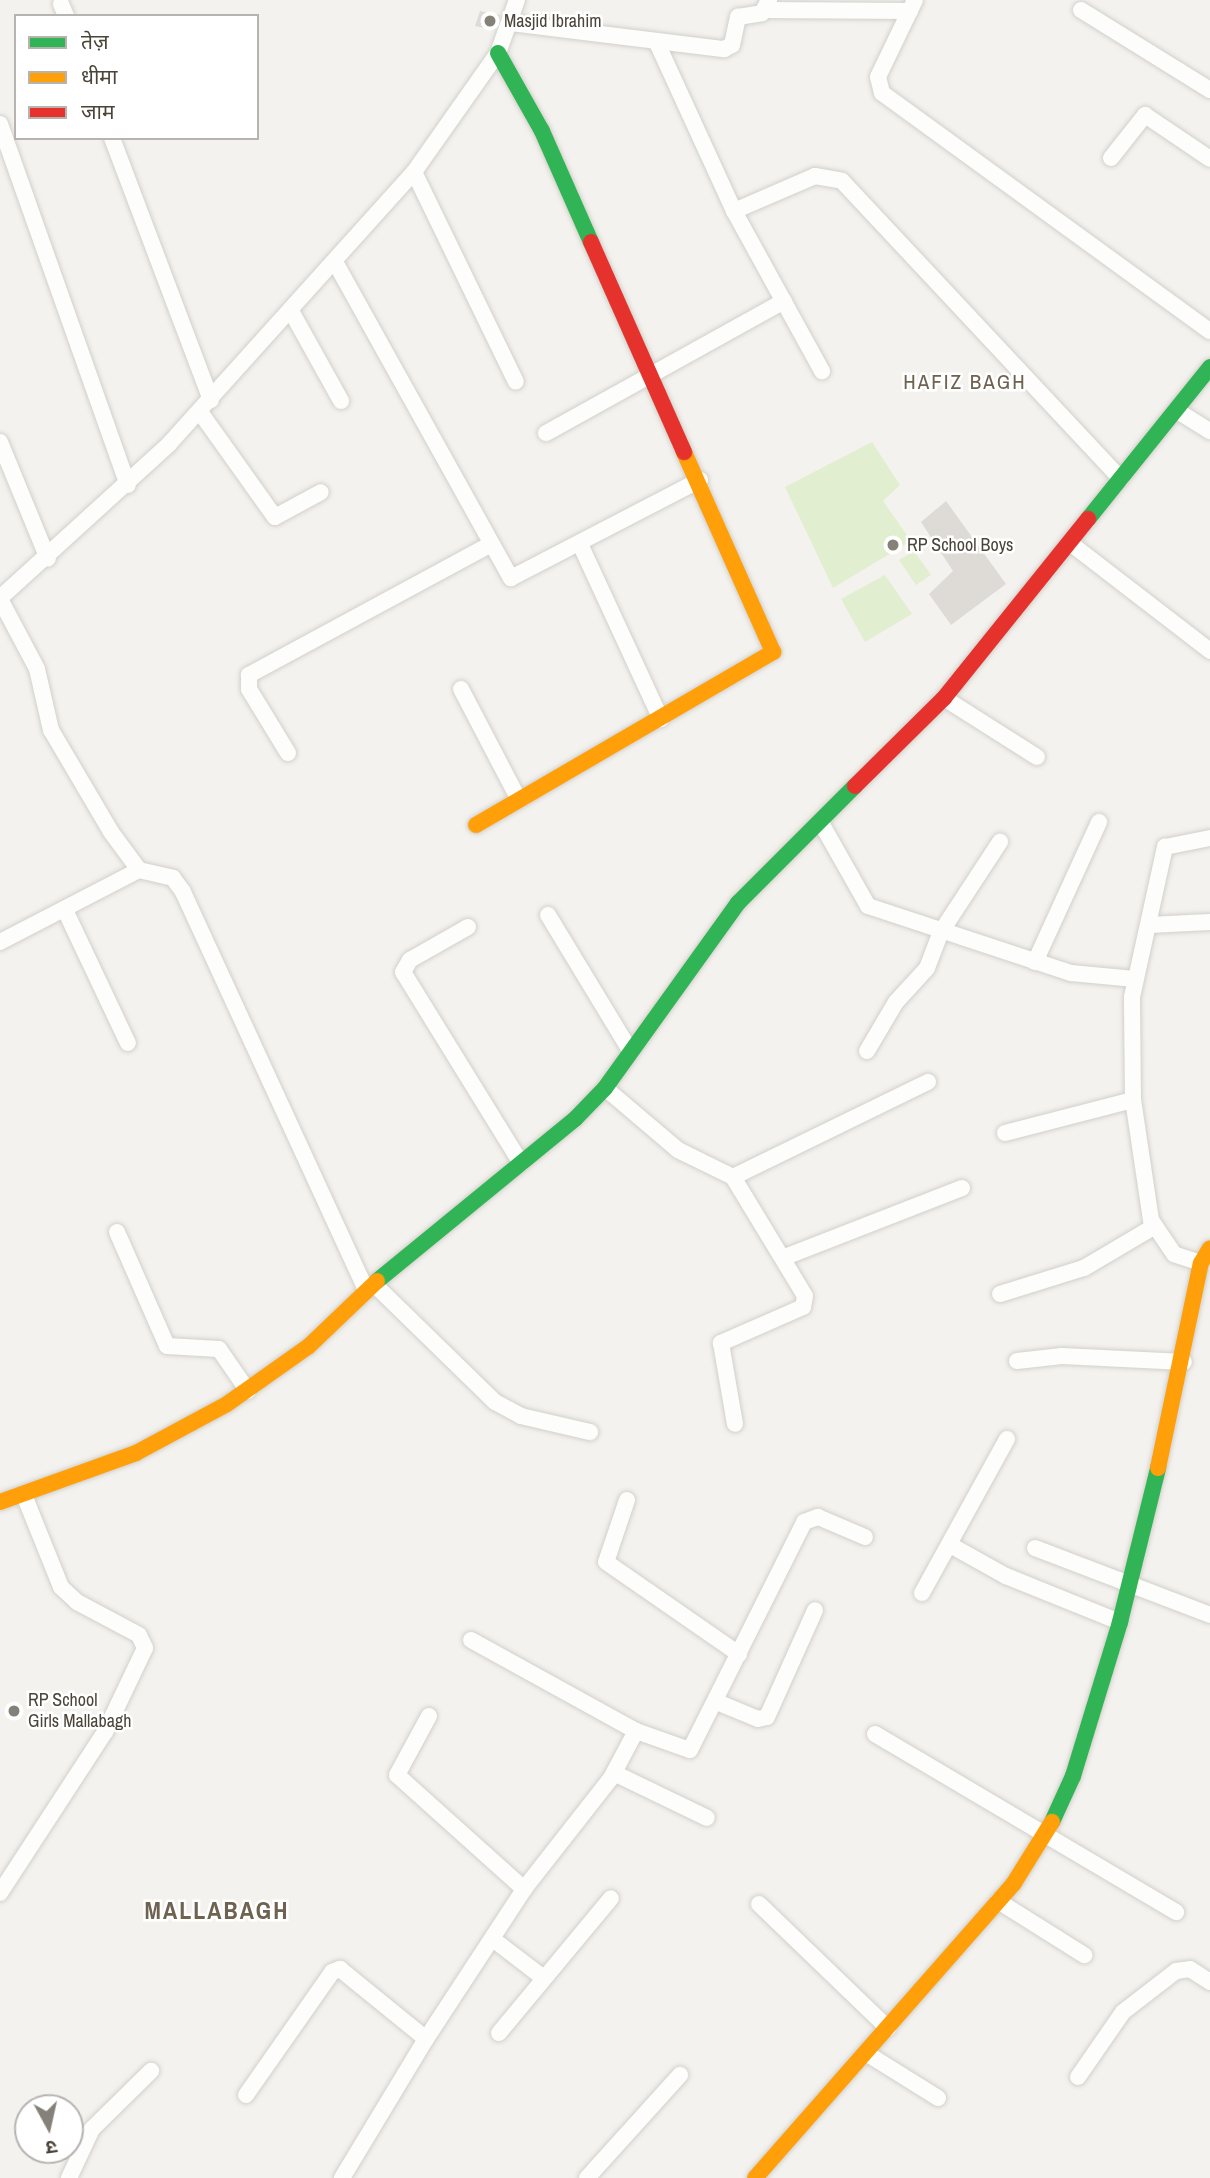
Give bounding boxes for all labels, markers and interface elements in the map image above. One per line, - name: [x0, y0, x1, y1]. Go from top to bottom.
- place label: Masjid Ibrahim: [504, 10, 602, 32]
- marker: Masjid Ibrahim: [482, 13, 498, 29]
- legend: [14, 14, 259, 140]
- text: तेज़: [81, 27, 109, 56]
- text: धीमा: [81, 62, 117, 91]
- text: जाम: [81, 97, 115, 126]
- district label: HAFIZ BAGH: [905, 369, 1025, 395]
- place label: RP School Boys: [907, 534, 1014, 556]
- marker: RP School Boys: [885, 537, 901, 553]
- place label: RP School Girls Mallabagh: [28, 1690, 131, 1732]
- marker: RP School Girls Mallabagh: [6, 1703, 22, 1719]
- district label: MALLABAGH: [146, 1897, 288, 1925]
- north arrow: [14, 2094, 84, 2164]
- text: उ: [44, 2134, 59, 2161]

